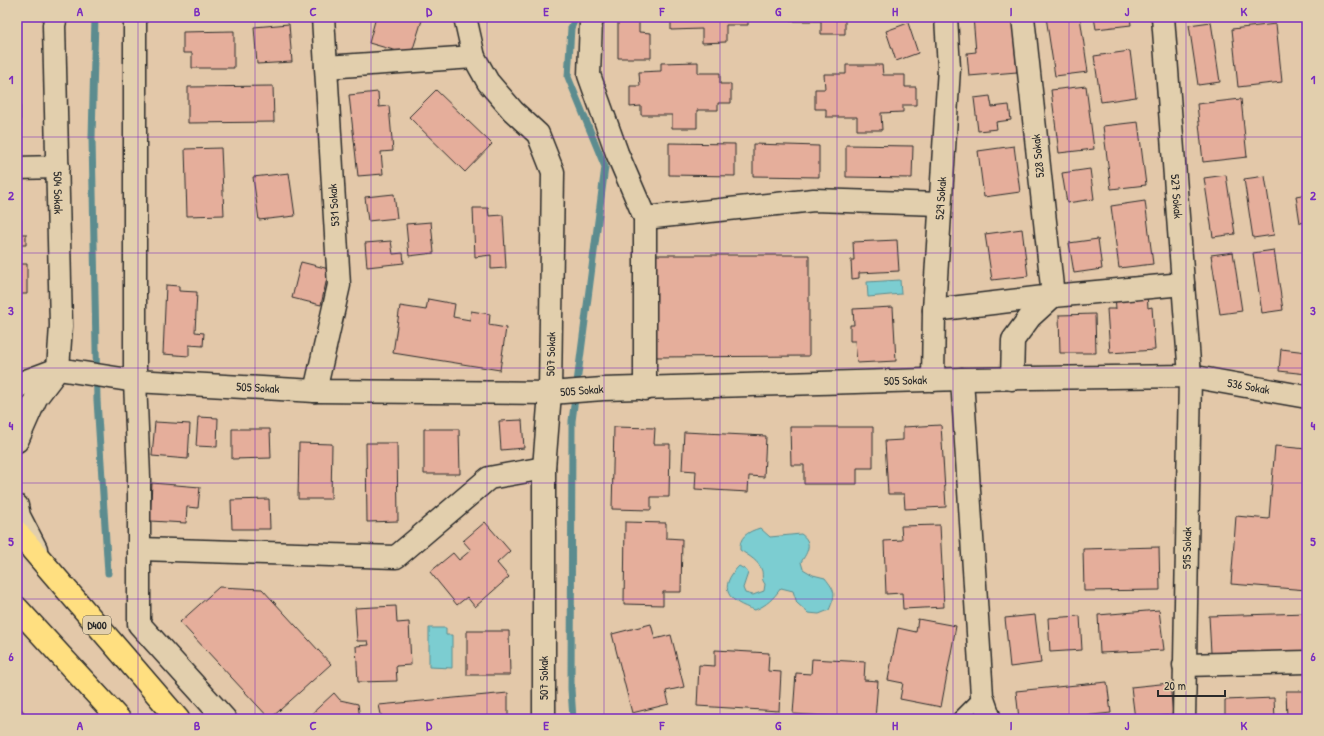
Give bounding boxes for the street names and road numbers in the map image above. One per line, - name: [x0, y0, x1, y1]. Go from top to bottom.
- street label: 528 Sokak: [1027, 133, 1048, 179]
- street label: 504 Sokak: [49, 171, 67, 214]
- street label: 527 Sokak: [1167, 174, 1187, 219]
- street label: 529 Sokak: [931, 176, 950, 220]
- street label: 531 Sokak: [324, 183, 343, 227]
- street label: 507 Sokak: [542, 332, 559, 376]
- street label: 505 Sokak: [884, 371, 927, 389]
- street label: 536 Sokak: [1226, 374, 1271, 398]
- street label: 505 Sokak: [236, 378, 280, 397]
- street label: 505 Sokak: [559, 380, 604, 400]
- street label: 515 Sokak: [1178, 527, 1195, 569]
- road number: D400: [83, 616, 111, 634]
- street label: 507 Sokak: [535, 656, 552, 700]

